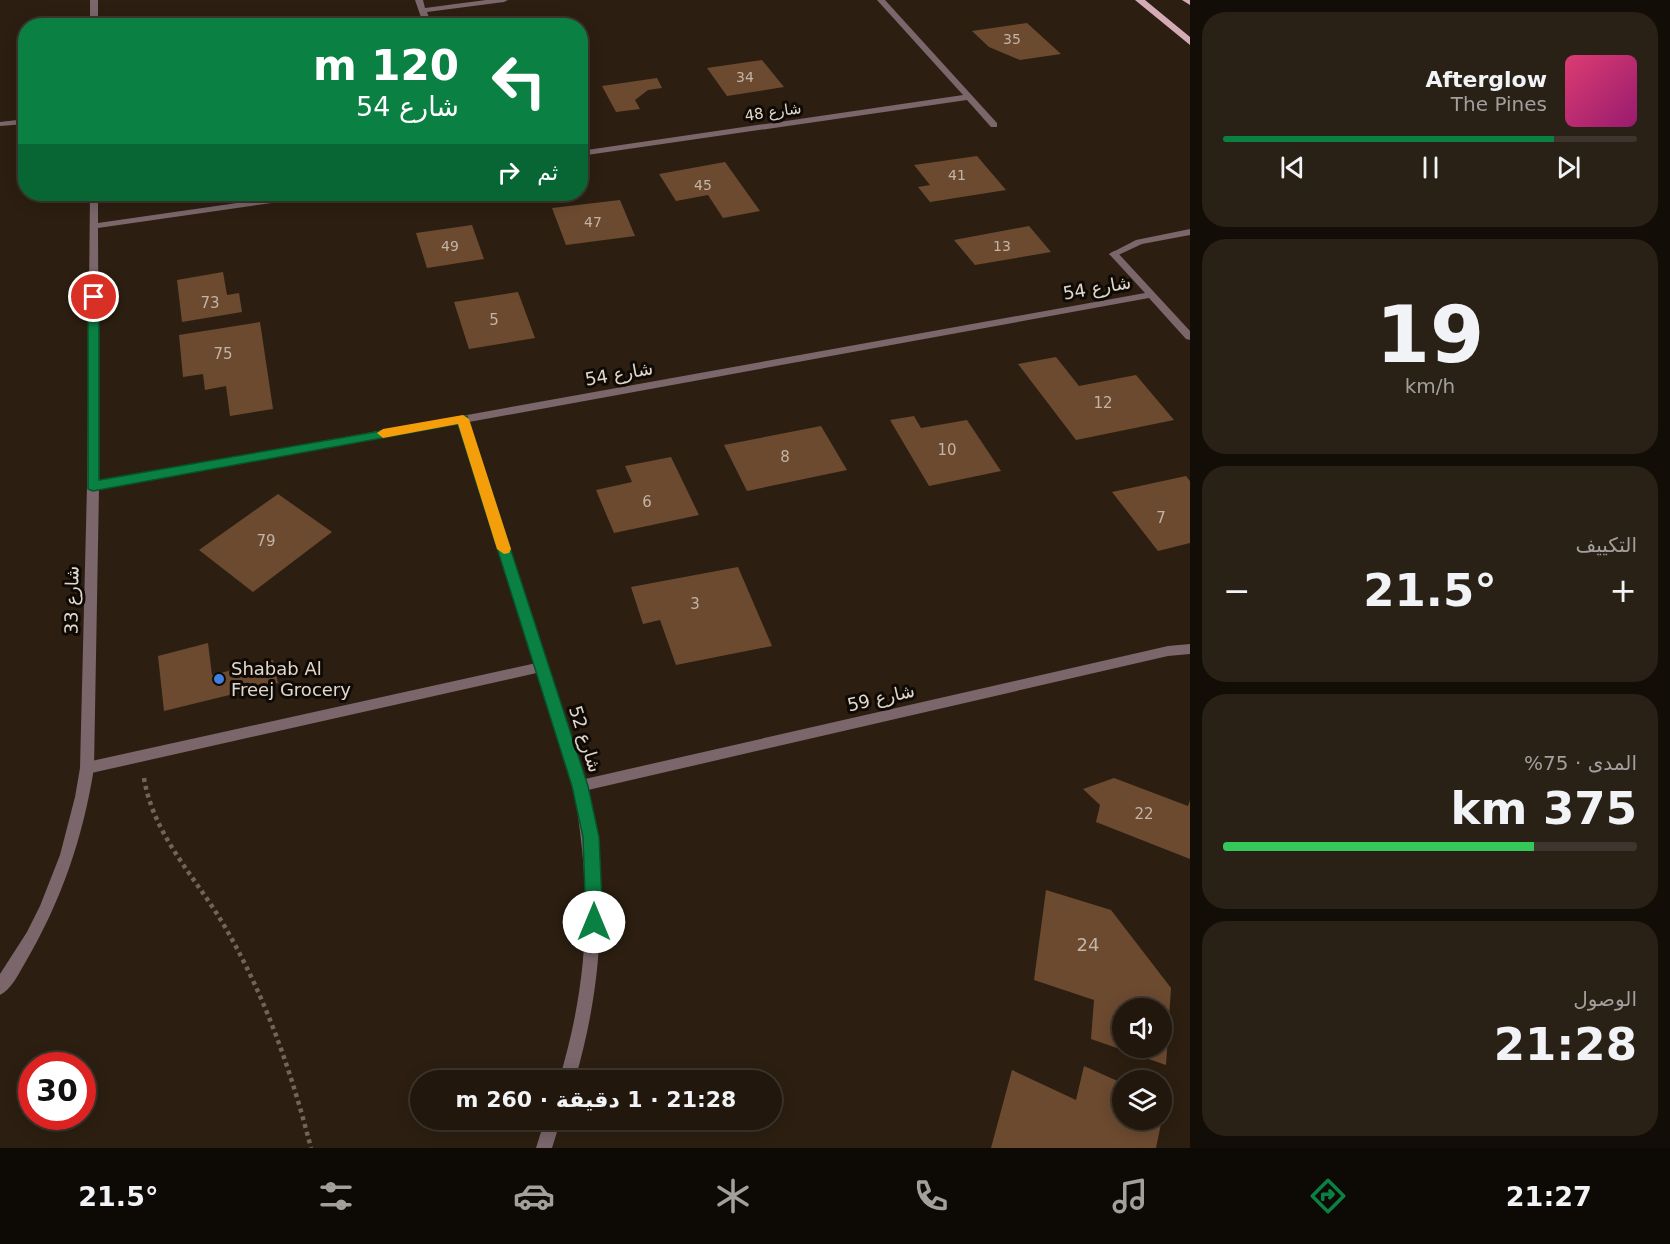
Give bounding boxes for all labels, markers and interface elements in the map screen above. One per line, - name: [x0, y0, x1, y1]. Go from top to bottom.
- house number: 35: [1003, 31, 1021, 47]
- text: 120 m: [313, 41, 459, 90]
- icon: left: [480, 42, 558, 120]
- text: Afterglow: [1425, 67, 1547, 92]
- house number: 34: [736, 69, 754, 85]
- text: شارع 54: [356, 91, 459, 122]
- text: The Pines: [1451, 92, 1547, 116]
- street label: شارع 48: [743, 99, 803, 125]
- icon: previous: [1276, 151, 1309, 184]
- icon: pause: [1414, 151, 1447, 184]
- icon: next: [1552, 151, 1585, 184]
- icon: right: [492, 156, 525, 189]
- text: ثم: [537, 160, 558, 185]
- house number: 41: [948, 167, 966, 183]
- house number: 45: [694, 177, 712, 193]
- house number: 47: [584, 214, 602, 230]
- house number: 49: [441, 238, 459, 254]
- house number: 13: [993, 238, 1011, 254]
- pin: [68, 271, 119, 322]
- street label: شارع 54: [1061, 271, 1133, 305]
- icon: arrive: [77, 280, 110, 313]
- text: 19: [1376, 290, 1484, 380]
- house number: 73: [200, 294, 220, 312]
- house number: 5: [489, 311, 499, 329]
- house number: 75: [213, 345, 233, 363]
- street label: شارع 54: [583, 357, 655, 391]
- text: km/h: [1405, 374, 1455, 398]
- house number: 12: [1093, 394, 1113, 412]
- house number: 10: [937, 441, 957, 459]
- house number: 8: [780, 448, 790, 466]
- house number: 6: [642, 493, 652, 511]
- house number: 7: [1156, 509, 1166, 527]
- house number: 79: [256, 532, 276, 550]
- text: التكييف: [1575, 533, 1637, 557]
- text: 21.5°: [1363, 564, 1497, 617]
- street label: شارع 33: [60, 565, 84, 635]
- text: −: [1223, 571, 1251, 610]
- text: +: [1609, 571, 1637, 610]
- house number: 3: [690, 595, 700, 613]
- place label: Shabab Al Freej Grocery: [231, 658, 351, 700]
- marker: Shabab Al Freej Grocery: [212, 672, 226, 686]
- street label: شارع 59: [845, 680, 917, 716]
- street label: شارع 52: [564, 703, 606, 775]
- text: المدى · 75%: [1524, 751, 1637, 775]
- text: 375 km: [1451, 782, 1637, 835]
- house number: 22: [1134, 805, 1154, 823]
- position arrow: [562, 890, 626, 954]
- house number: 24: [1077, 934, 1099, 955]
- text: الوصول: [1573, 987, 1637, 1011]
- map controls: [1112, 998, 1172, 1130]
- button: sound: [1112, 998, 1172, 1058]
- text: 21:28: [1494, 1018, 1637, 1071]
- speed limit sign: 30: [18, 1052, 96, 1130]
- button: layers: [1112, 1070, 1172, 1130]
- text: 21:28 · 1 دقيقة · 260 m: [456, 1087, 736, 1112]
- icon: filters: [315, 1175, 357, 1217]
- icon: car: [513, 1175, 555, 1217]
- icon: climate: [712, 1175, 754, 1217]
- icon: phone: [910, 1175, 952, 1217]
- icon: music: [1109, 1175, 1151, 1217]
- icon: directions: [1307, 1175, 1349, 1217]
- text: 21.5°: [78, 1181, 158, 1212]
- text: 21:27: [1506, 1181, 1592, 1212]

